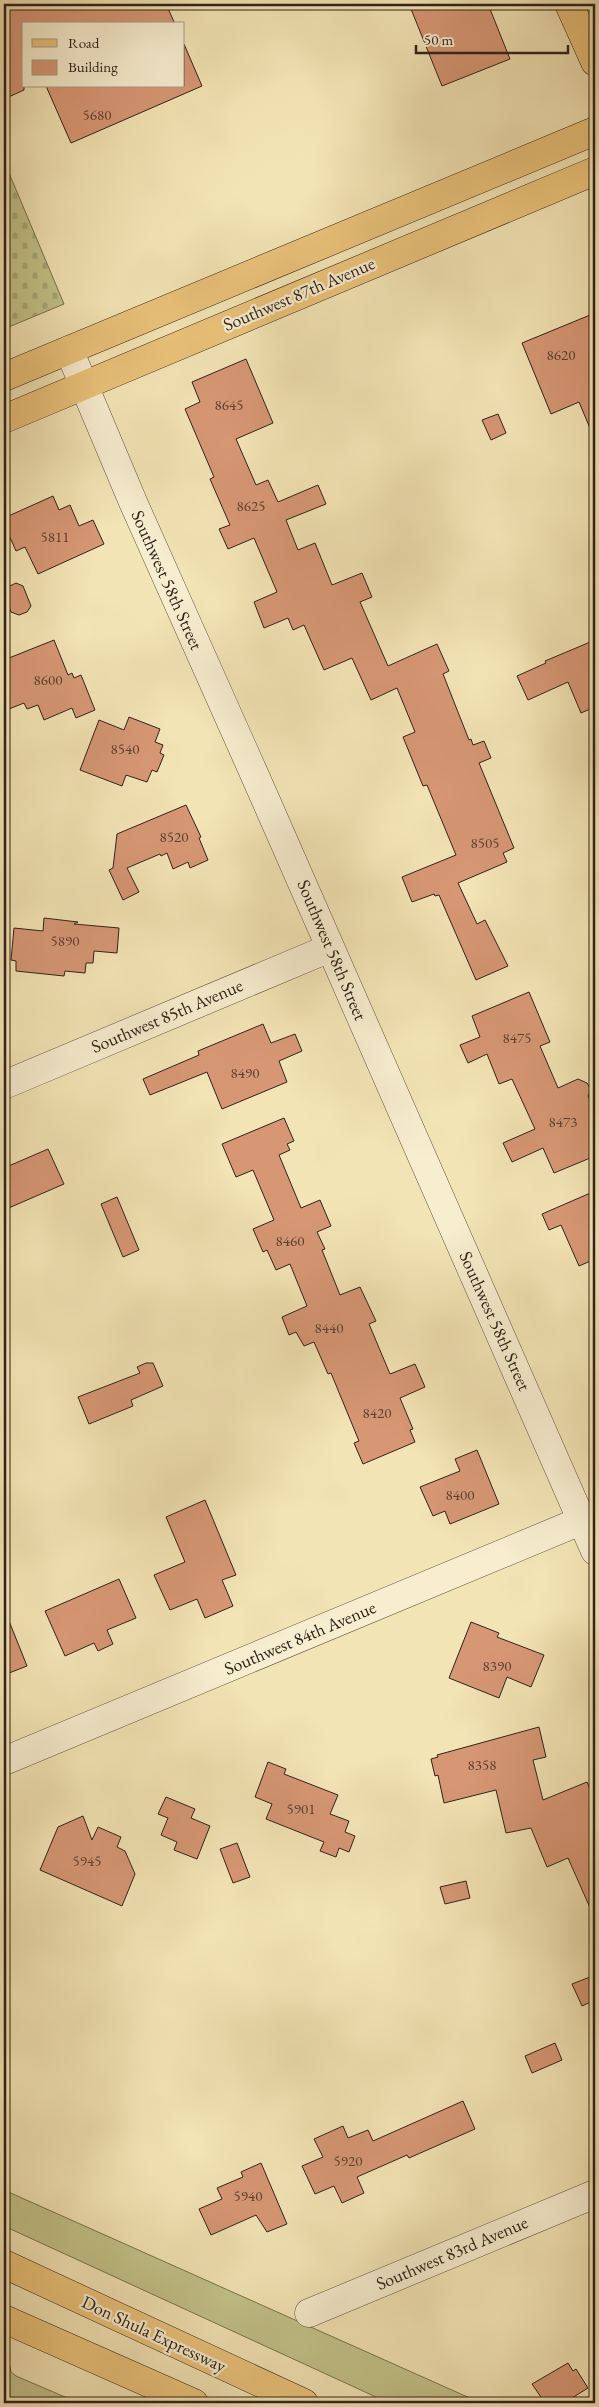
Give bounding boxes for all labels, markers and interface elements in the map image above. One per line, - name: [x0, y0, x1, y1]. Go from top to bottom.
- legend: [22, 22, 185, 88]
- scale bar: [416, 22, 569, 54]
- text: 50 m: [424, 30, 453, 49]
- text: Road: [68, 33, 100, 52]
- text: Building: [68, 57, 118, 76]
- house number: 5680: [83, 105, 111, 124]
- street label: Southwest 87th Avenue: [219, 251, 378, 336]
- house number: 8620: [547, 345, 575, 364]
- house number: 8645: [215, 395, 243, 414]
- house number: 8625: [237, 496, 265, 515]
- street label: Southwest 58th Street: [126, 506, 209, 654]
- house number: 5811: [41, 527, 69, 546]
- house number: 8600: [34, 670, 62, 689]
- house number: 8540: [111, 739, 139, 758]
- house number: 8520: [160, 827, 188, 846]
- house number: 8505: [471, 833, 499, 852]
- street label: Southwest 58th Street: [292, 876, 373, 1024]
- house number: 5890: [51, 931, 79, 950]
- street label: Southwest 85th Avenue: [87, 973, 246, 1058]
- house number: 8475: [503, 1028, 531, 1047]
- house number: 8490: [231, 1063, 259, 1082]
- house number: 8473: [549, 1112, 577, 1131]
- house number: 8460: [276, 1231, 304, 1250]
- street label: Southwest 58th Street: [454, 1247, 537, 1395]
- house number: 8440: [315, 1318, 343, 1337]
- house number: 8420: [363, 1403, 391, 1422]
- house number: 8400: [446, 1485, 474, 1504]
- street label: Southwest 84th Avenue: [220, 1595, 379, 1680]
- house number: 8390: [483, 1656, 511, 1675]
- house number: 8358: [468, 1755, 496, 1774]
- house number: 5901: [287, 1799, 315, 1818]
- house number: 5945: [73, 1851, 101, 1870]
- house number: 5920: [334, 2151, 362, 2170]
- house number: 5940: [234, 2186, 262, 2205]
- street label: Southwest 83rd Avenue: [372, 2210, 531, 2295]
- street label: Don Shula Expressway: [78, 2290, 230, 2377]

